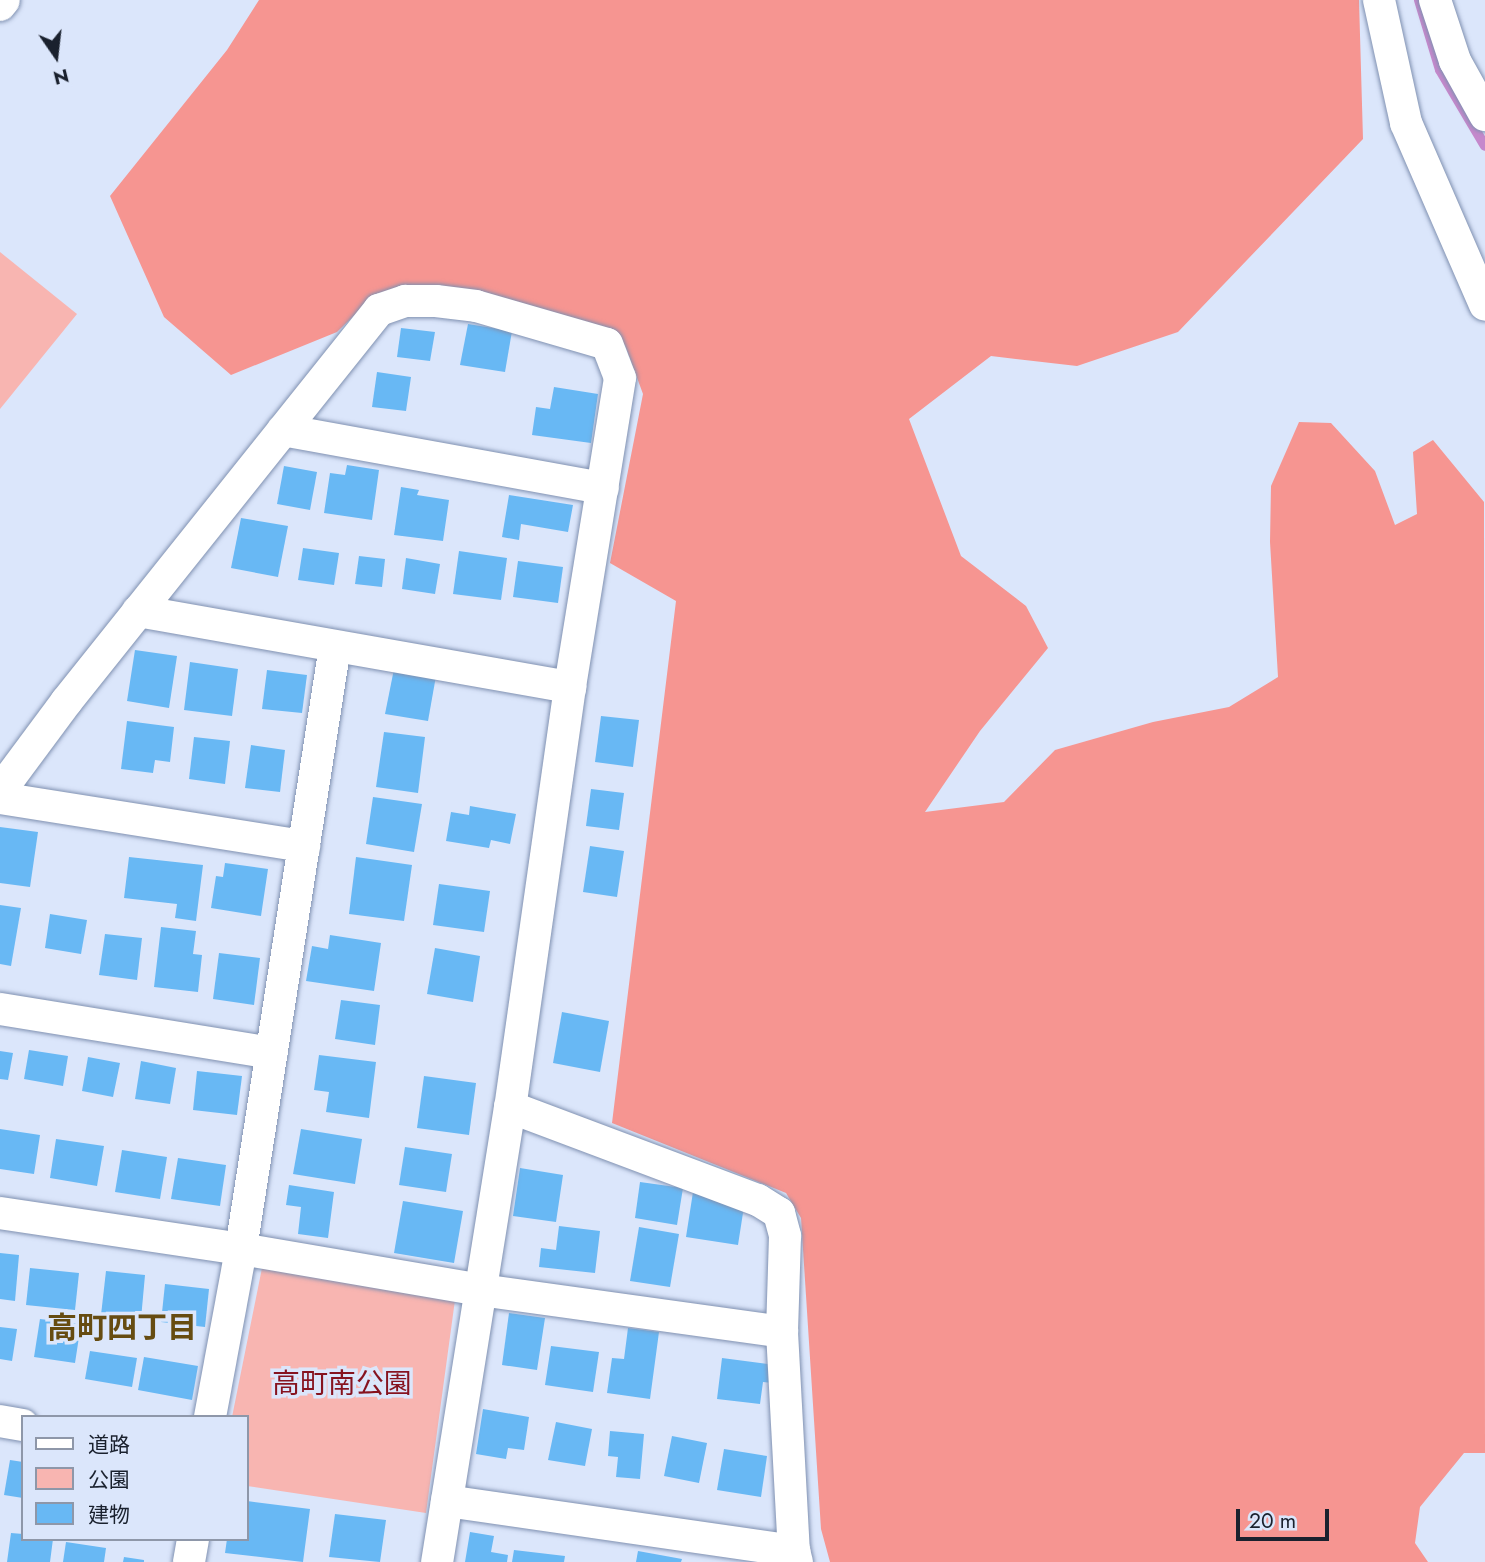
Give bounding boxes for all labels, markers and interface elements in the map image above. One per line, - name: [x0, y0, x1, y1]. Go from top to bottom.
- north arrow: [21, 21, 91, 91]
- text: N: [51, 62, 72, 92]
- district label: 高町四丁目: [47, 1310, 197, 1346]
- park label: 高町南公園: [272, 1367, 412, 1401]
- legend: [21, 1415, 248, 1541]
- text: 道路: [88, 1430, 130, 1460]
- text: 公園: [88, 1465, 130, 1495]
- scale bar: [1240, 1496, 1333, 1540]
- text: 建物: [88, 1500, 130, 1530]
- text: 20 m: [1249, 1506, 1296, 1536]

